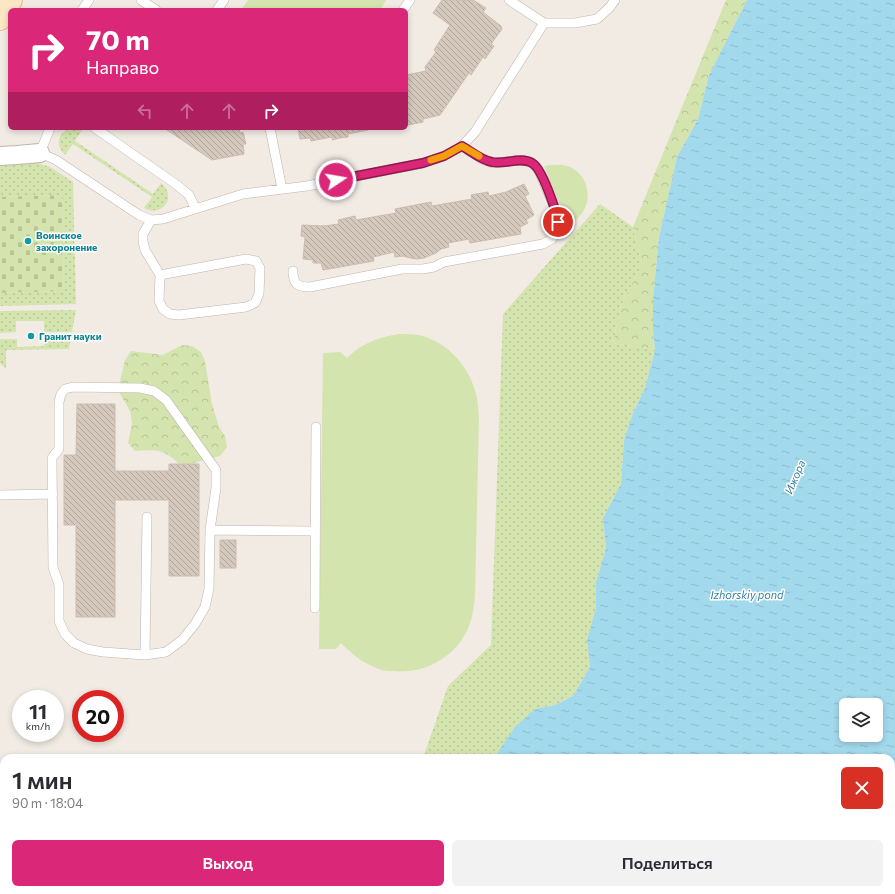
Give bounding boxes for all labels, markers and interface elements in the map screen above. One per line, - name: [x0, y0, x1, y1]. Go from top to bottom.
- text: 70 m: [86, 22, 150, 56]
- icon: right: [20, 24, 72, 76]
- text: Направо: [86, 56, 159, 78]
- icon: left: [134, 100, 156, 122]
- icon: ahead: [176, 100, 198, 122]
- icon: ahead: [218, 100, 240, 122]
- icon: right: [260, 100, 282, 122]
- position arrow: [315, 159, 357, 201]
- pin: [541, 205, 575, 239]
- icon: arrive: [547, 211, 569, 233]
- place label: Воинское захоронение: [36, 229, 97, 253]
- marker: Воинское захоронение: [23, 236, 33, 246]
- place label: Гранит науки: [39, 330, 102, 342]
- marker: Гранит науки: [26, 331, 36, 341]
- water label: Ижора: [782, 458, 808, 496]
- water label: Izhorskiy pond: [711, 588, 784, 601]
- speed limit sign: 20: [72, 690, 124, 742]
- map controls: [839, 698, 883, 742]
- button: layers: [839, 698, 883, 742]
- text: 11: [29, 699, 47, 723]
- text: km/h: [26, 720, 50, 732]
- text: 1 мин: [12, 765, 73, 794]
- button: close: [841, 767, 883, 809]
- text: 90 m · 18:04: [12, 795, 83, 811]
- button: Выход: [12, 840, 444, 886]
- button: Поделиться: [452, 840, 883, 886]

